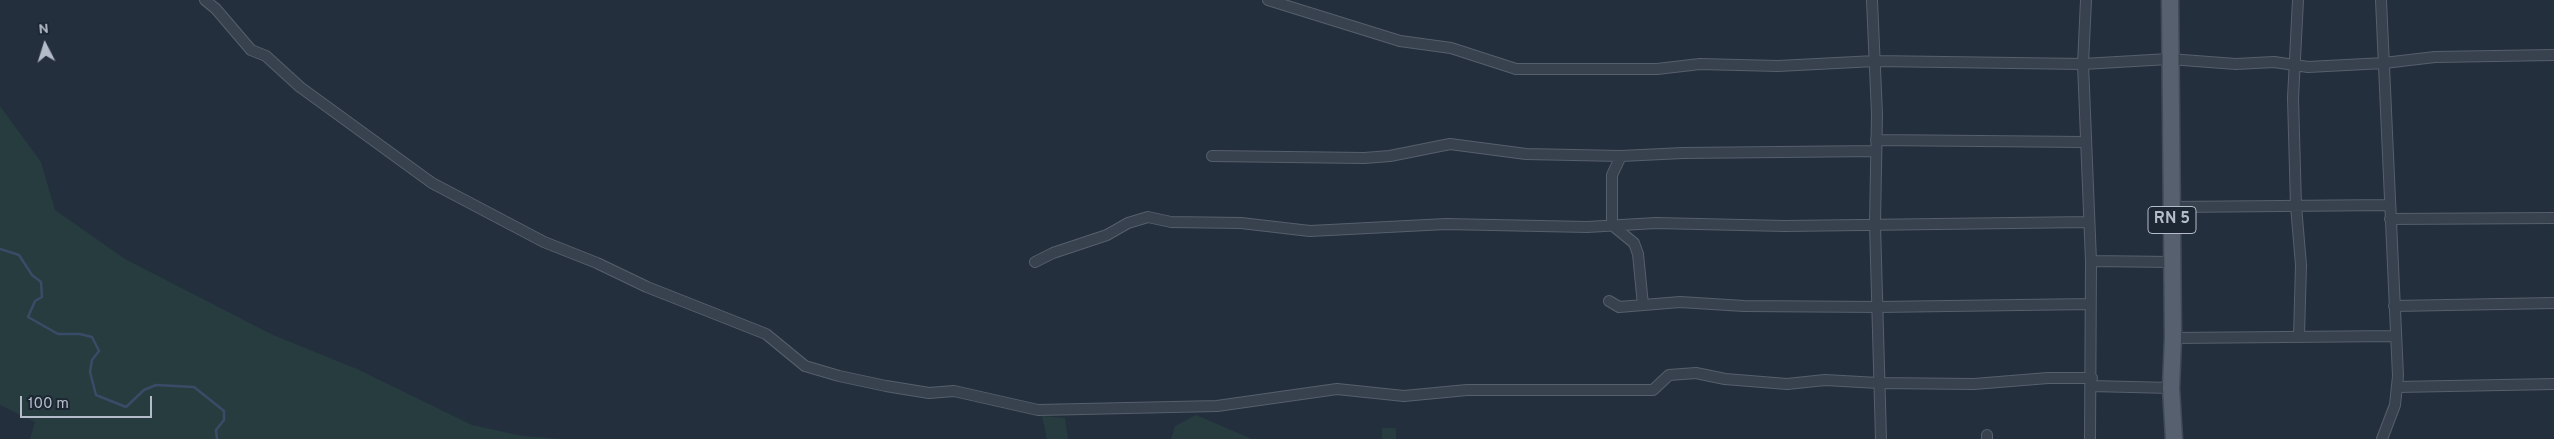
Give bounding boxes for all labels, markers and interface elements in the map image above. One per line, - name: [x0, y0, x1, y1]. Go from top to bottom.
- north arrow: [20, 20, 70, 70]
- text: N: [38, 21, 49, 38]
- road number: RN 5: [2148, 206, 2196, 234]
- scale bar: [22, 386, 155, 418]
- text: 100 m: [28, 395, 69, 414]

